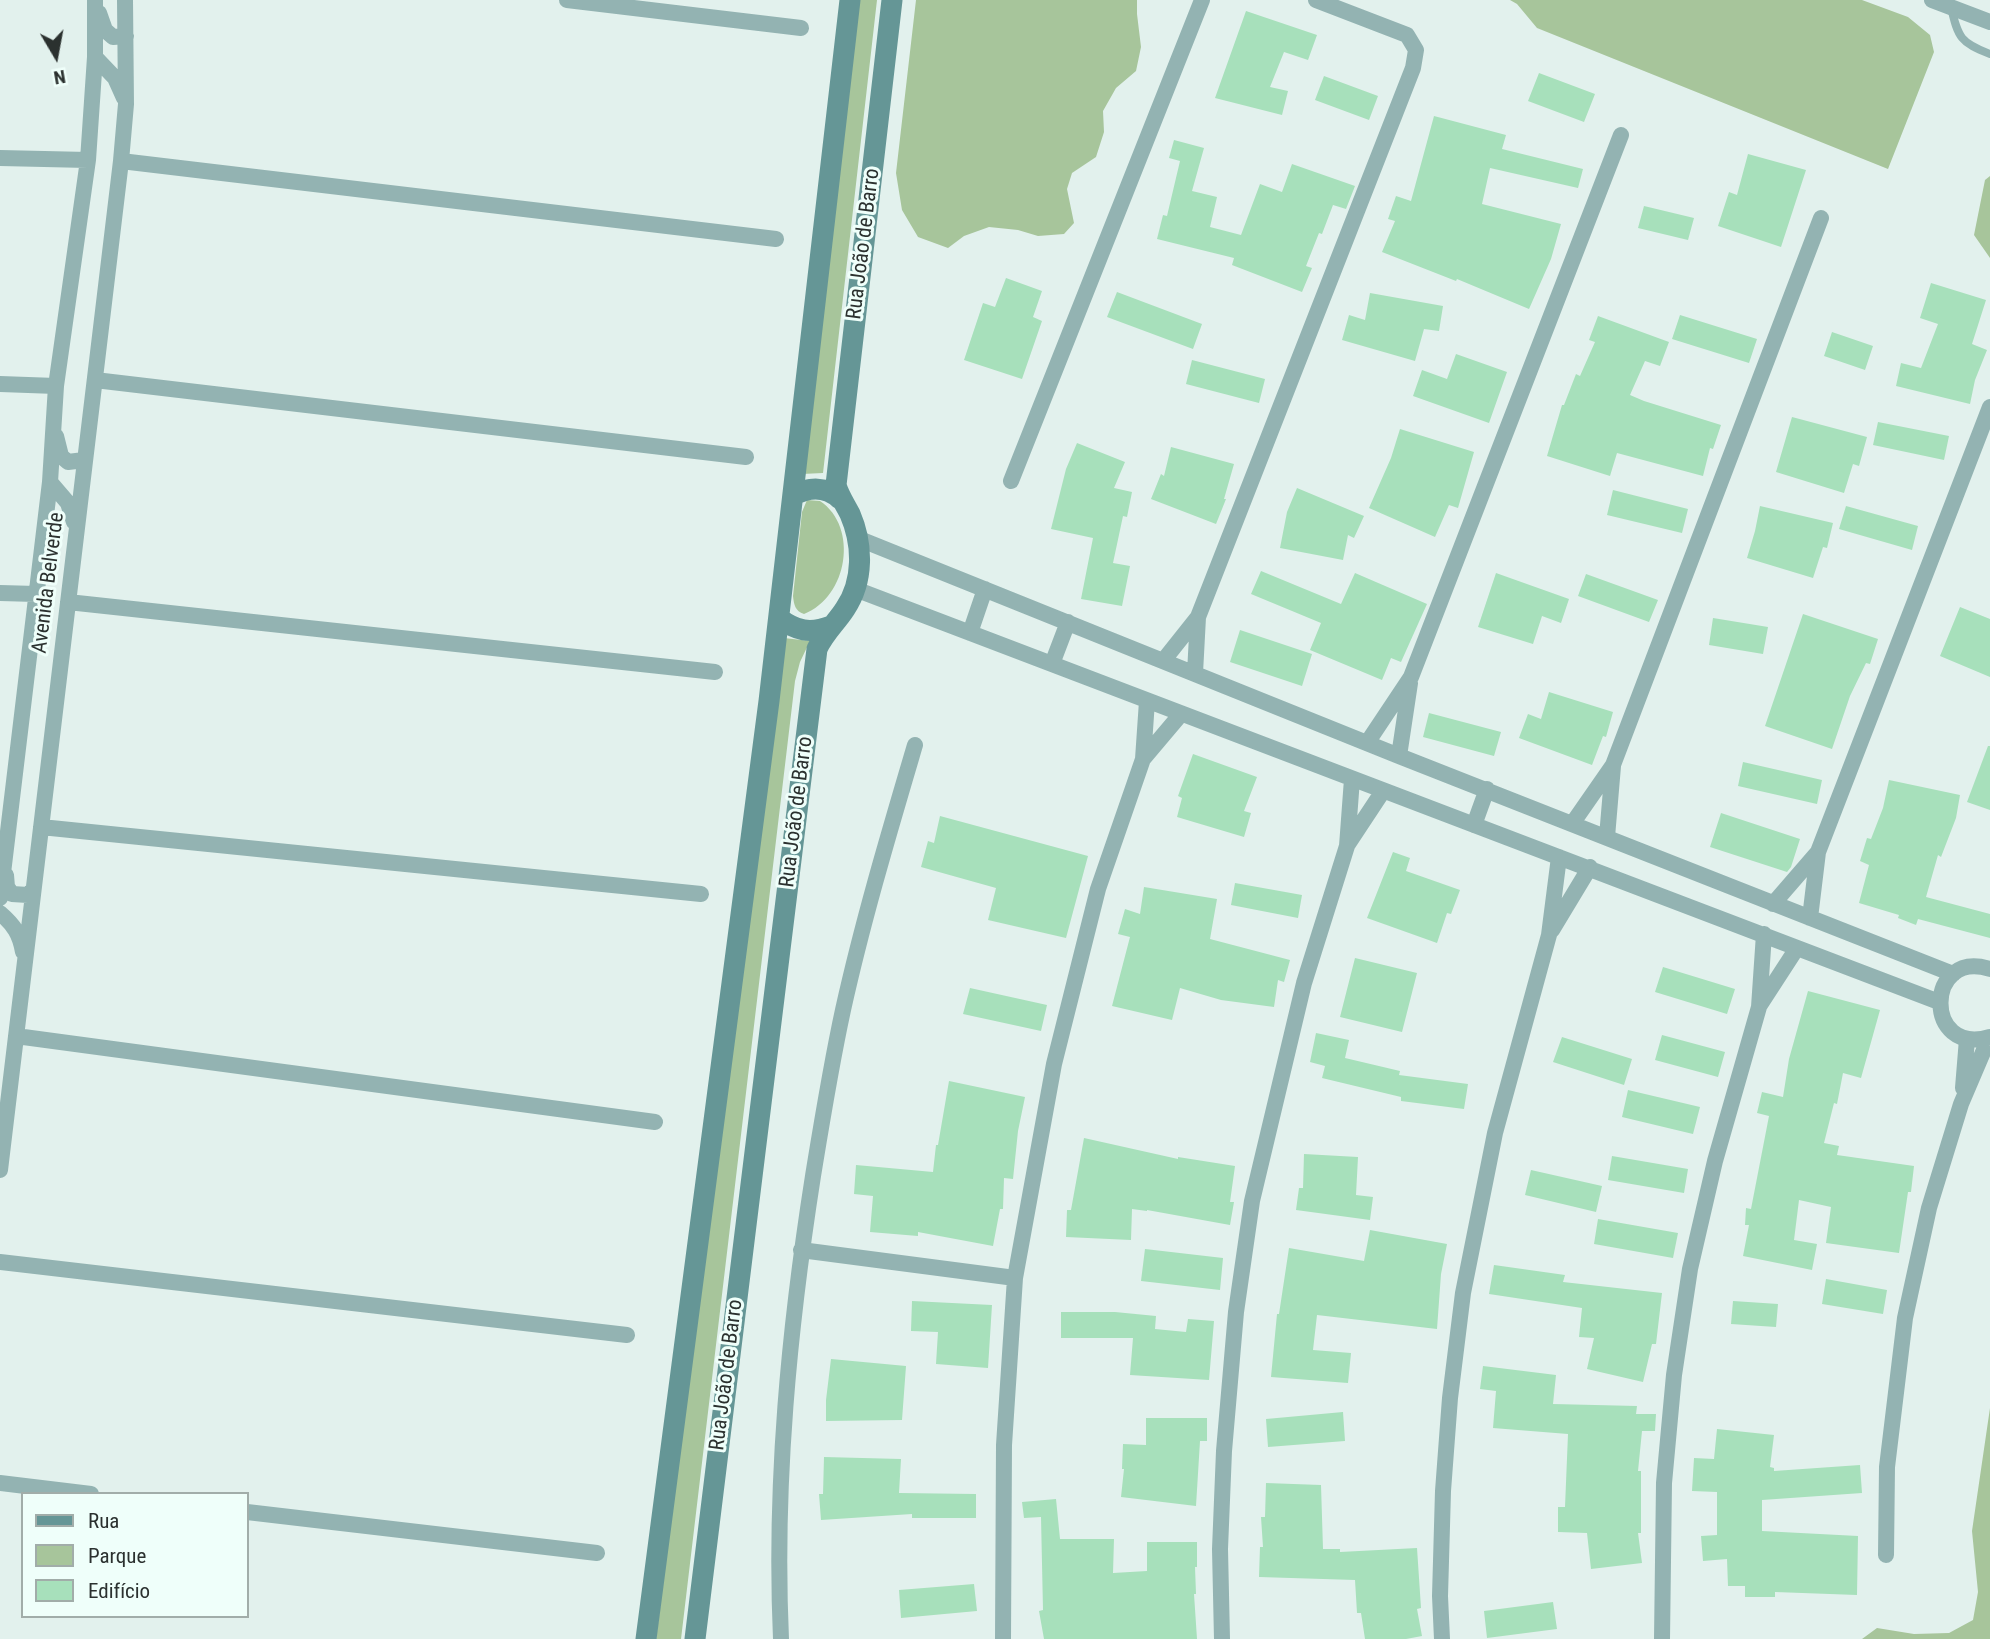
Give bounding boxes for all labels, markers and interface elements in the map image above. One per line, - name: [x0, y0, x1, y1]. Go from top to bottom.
- north arrow: [21, 21, 91, 91]
- text: N: [52, 65, 67, 90]
- street label: Rua João de Barro: [842, 167, 886, 321]
- street label: Avenida Belverde: [28, 511, 70, 655]
- street label: Rua João de Barro: [775, 735, 819, 889]
- street label: Rua João de Barro: [705, 1298, 749, 1452]
- legend: [21, 1492, 248, 1618]
- text: Rua: [88, 1509, 119, 1533]
- text: Parque: [88, 1544, 146, 1568]
- text: Edifício: [88, 1579, 150, 1603]

